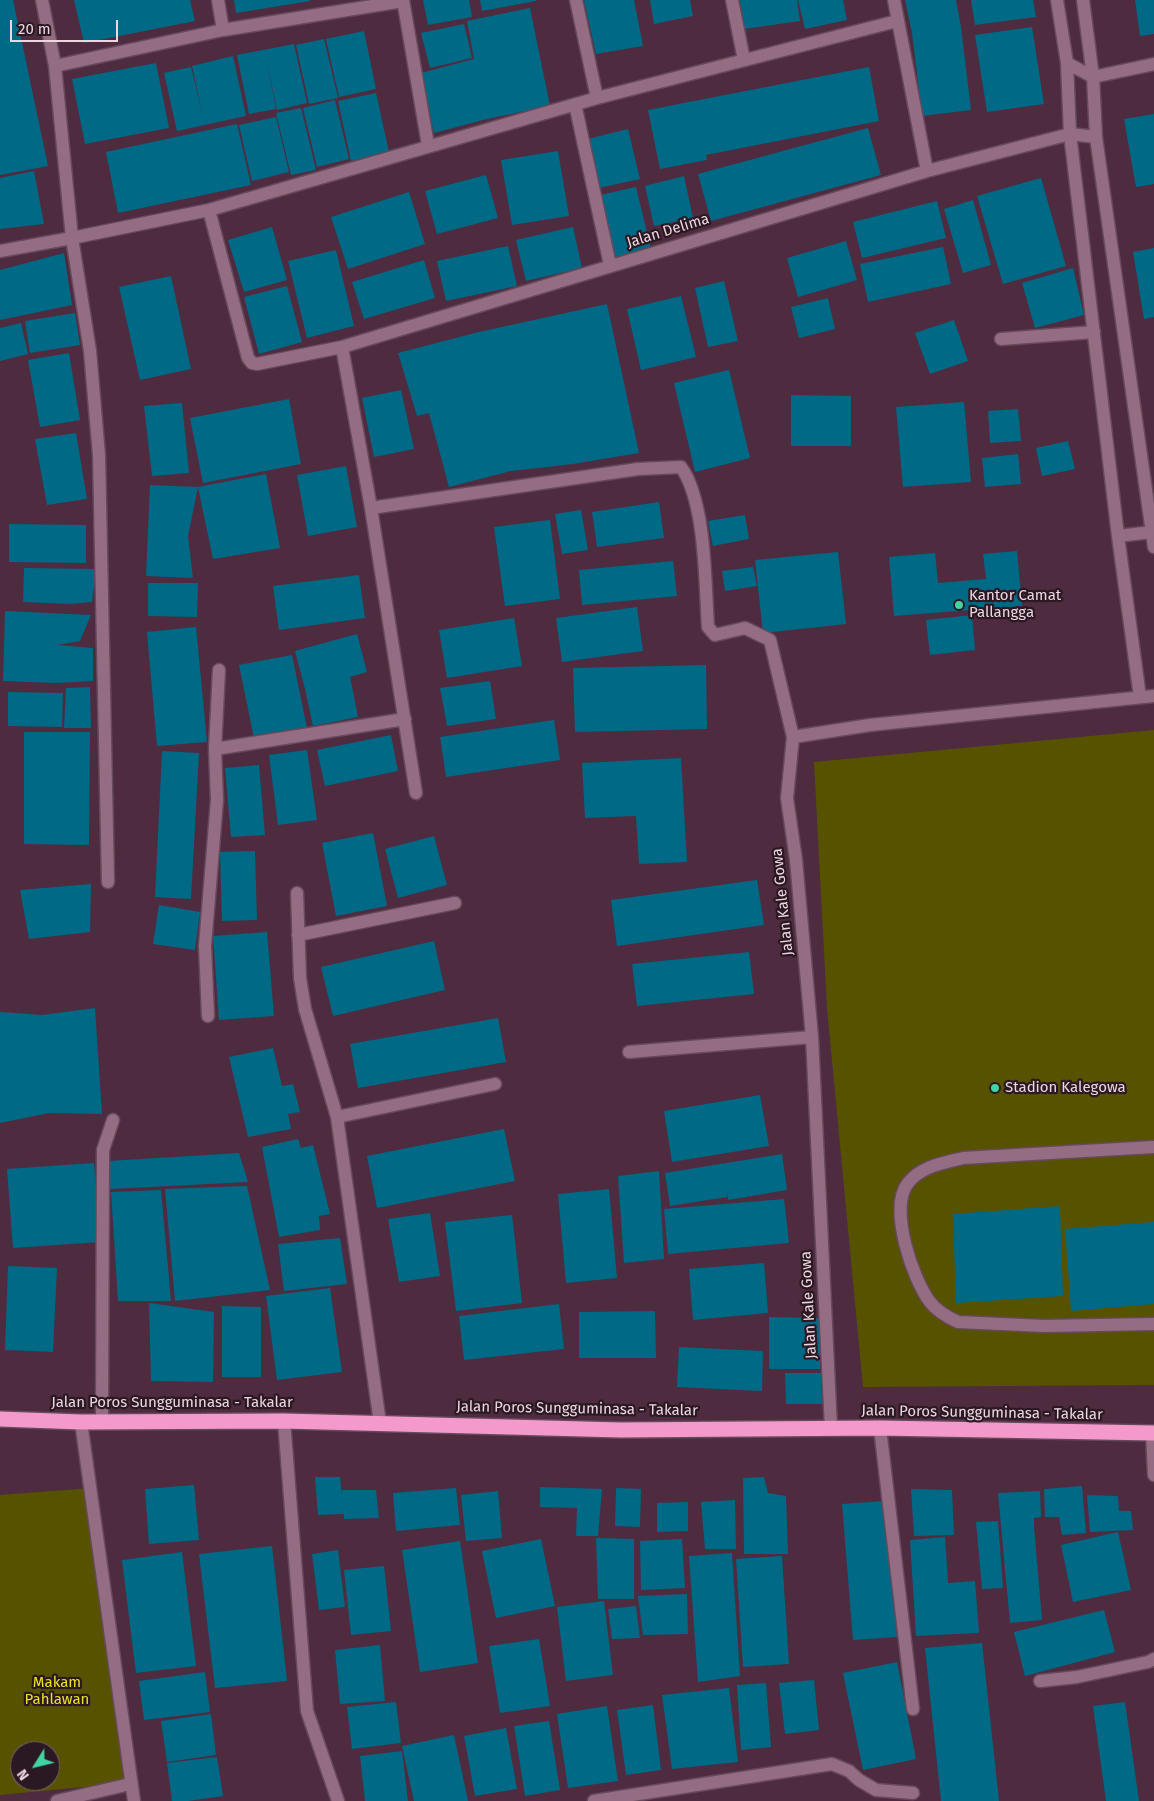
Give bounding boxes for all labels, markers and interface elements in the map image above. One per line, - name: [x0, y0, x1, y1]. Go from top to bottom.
- scale bar: [12, 10, 120, 42]
- text: 20 m: [18, 20, 51, 38]
- street label: Jalan Delima: [625, 210, 711, 252]
- place label: Kantor Camat Pallangga: [969, 587, 1061, 622]
- marker: Kantor Camat Pallangga: [953, 599, 965, 611]
- street label: Jalan Kale Gowa: [768, 847, 798, 957]
- place label: Stadion Kalegowa: [1005, 1079, 1126, 1097]
- marker: Stadion Kalegowa: [989, 1082, 1001, 1094]
- street label: Jalan Kale Gowa: [797, 1251, 821, 1359]
- street label: Jalan Poros Sungguminasa - Takalar: [51, 1394, 293, 1412]
- street label: Jalan Poros Sungguminasa - Takalar: [456, 1398, 698, 1420]
- street label: Jalan Poros Sungguminasa - Takalar: [861, 1402, 1103, 1424]
- park label: Makam Pahlawan: [25, 1674, 89, 1709]
- north arrow: [10, 1741, 60, 1791]
- text: N: [14, 1766, 33, 1783]

